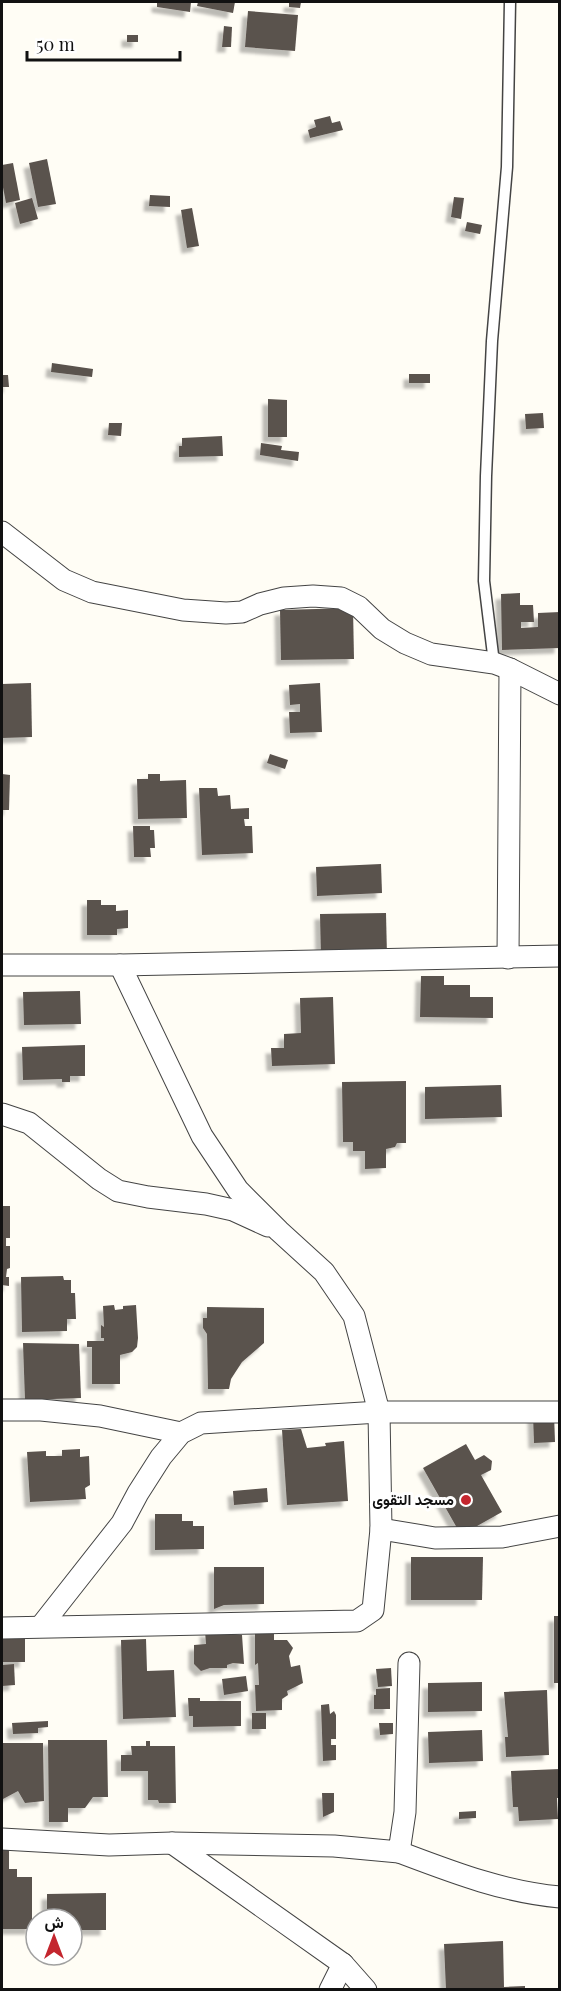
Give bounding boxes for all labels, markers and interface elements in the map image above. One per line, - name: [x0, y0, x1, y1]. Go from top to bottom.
- scale bar: [27, 24, 180, 62]
- text: 50 m: [36, 32, 75, 56]
- place label: مسجد التقوى: [372, 1489, 454, 1509]
- marker: مسجد التقوى: [459, 1493, 473, 1507]
- north arrow: [24, 1907, 84, 1967]
- text: ش: [44, 1911, 64, 1932]

